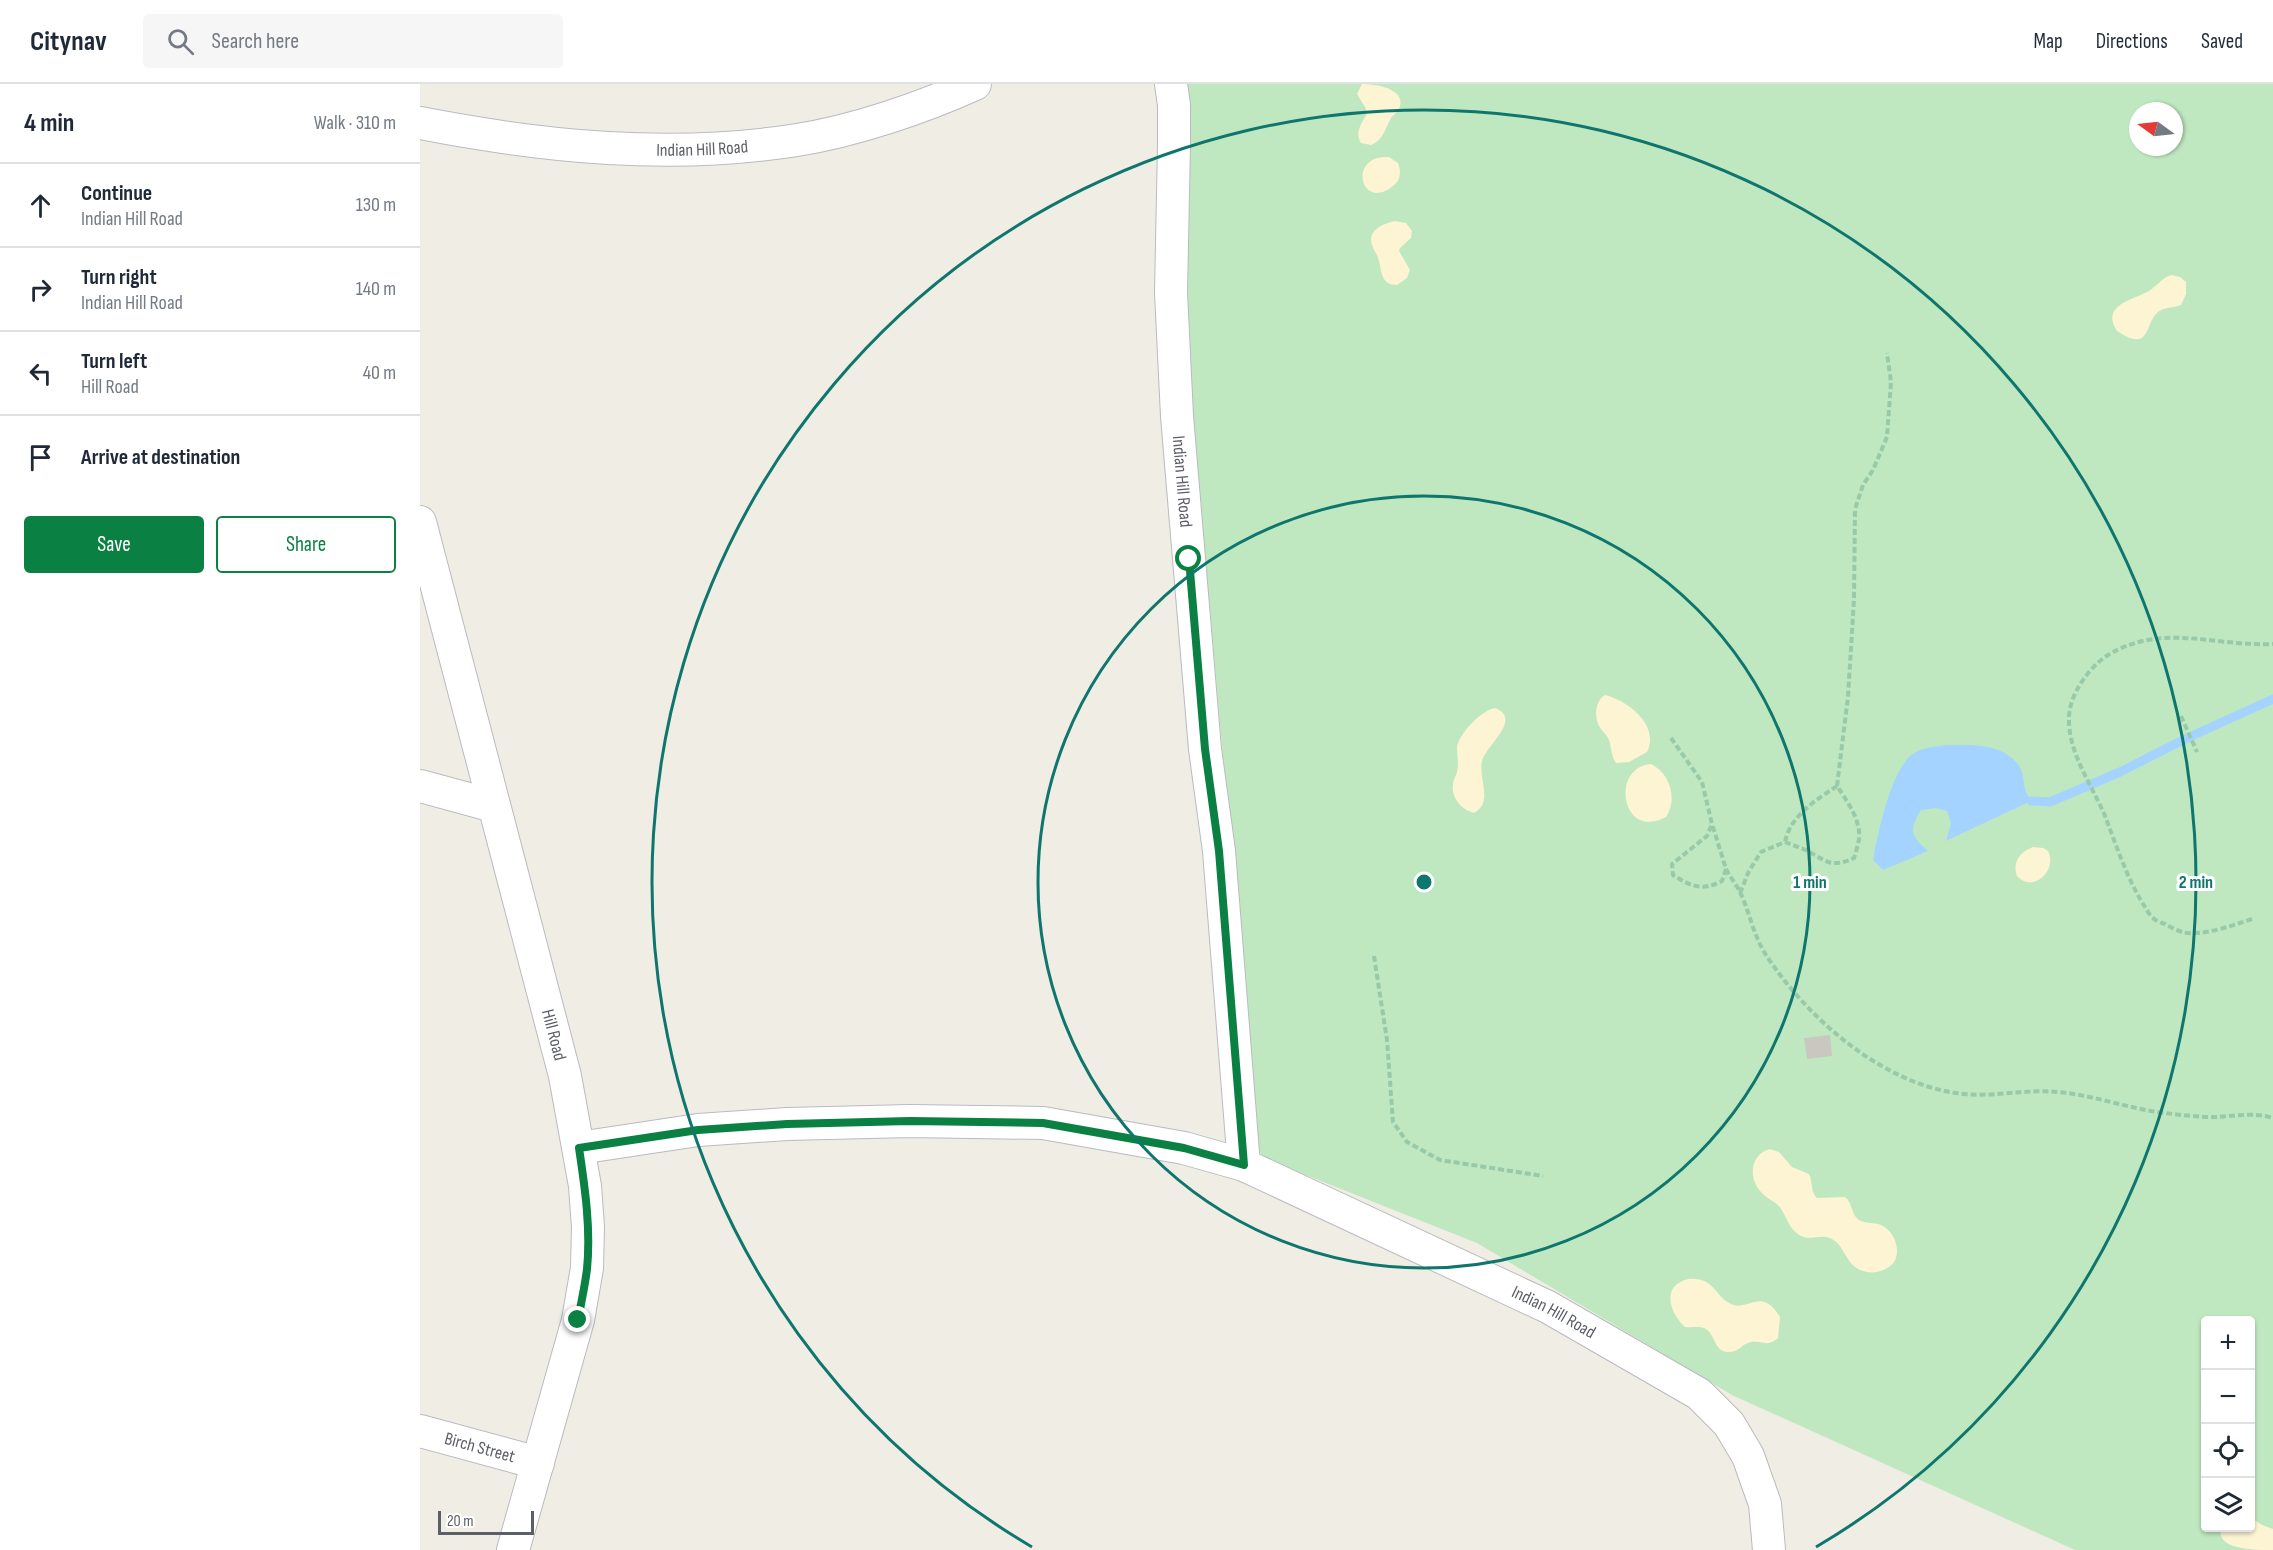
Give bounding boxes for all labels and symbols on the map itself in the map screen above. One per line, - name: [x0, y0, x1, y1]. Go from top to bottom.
- north arrow: [2129, 102, 2183, 156]
- street label: Indian Hill Road: [656, 136, 749, 161]
- street label: Indian Hill Road: [1168, 435, 1196, 528]
- route start: [1175, 545, 1201, 571]
- centre of rings: [1414, 872, 1434, 892]
- text: 1 min: [1793, 872, 1827, 893]
- text: 2 min: [2179, 872, 2213, 893]
- street label: Hill Road: [537, 1007, 570, 1063]
- street label: Indian Hill Road: [1508, 1282, 1599, 1343]
- route end: [564, 1306, 590, 1332]
- street label: Birch Street: [442, 1428, 518, 1467]
- scale bar: [438, 1508, 534, 1536]

